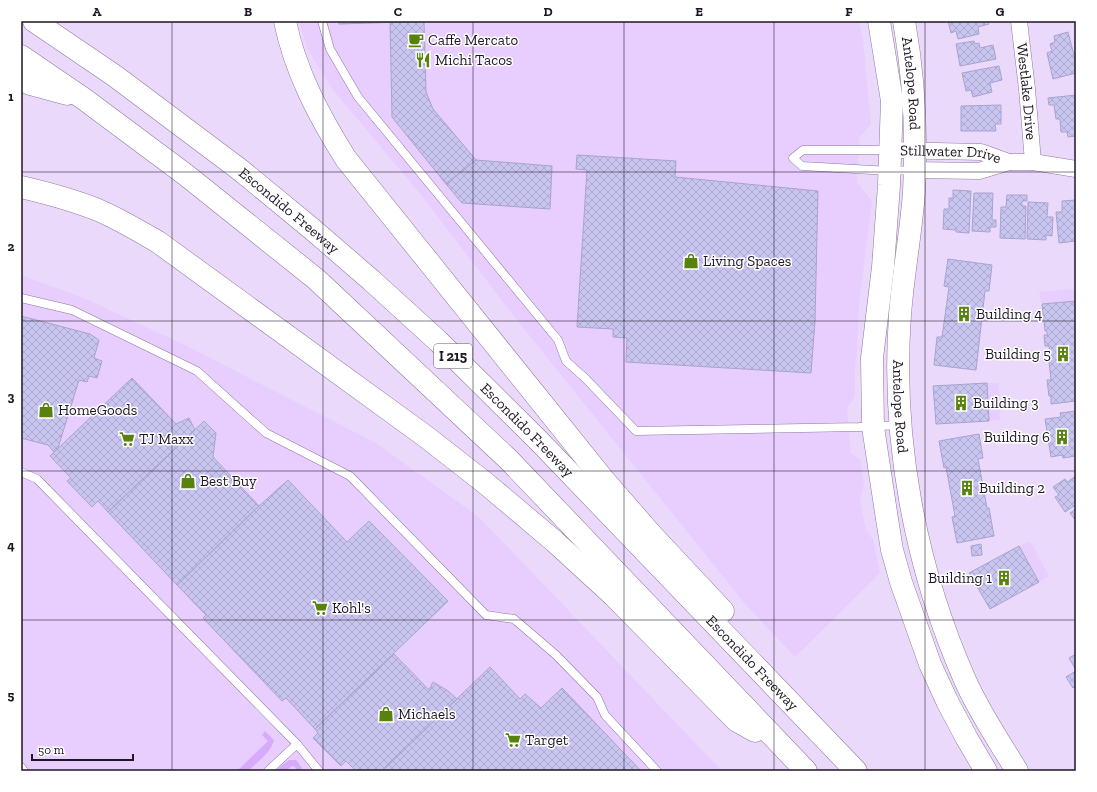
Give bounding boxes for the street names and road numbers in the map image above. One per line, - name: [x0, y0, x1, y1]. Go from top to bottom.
- street label: Antelope Road: [898, 36, 924, 131]
- street label: Westlake Drive: [1013, 42, 1040, 141]
- street label: Stillwater Drive: [900, 141, 1004, 168]
- street label: Escondido Freeway: [235, 164, 343, 258]
- road number: I 215: [434, 344, 472, 368]
- street label: Antelope Road: [889, 360, 912, 455]
- street label: Escondido Freeway: [477, 379, 578, 481]
- street label: Escondido Freeway: [702, 612, 802, 715]

